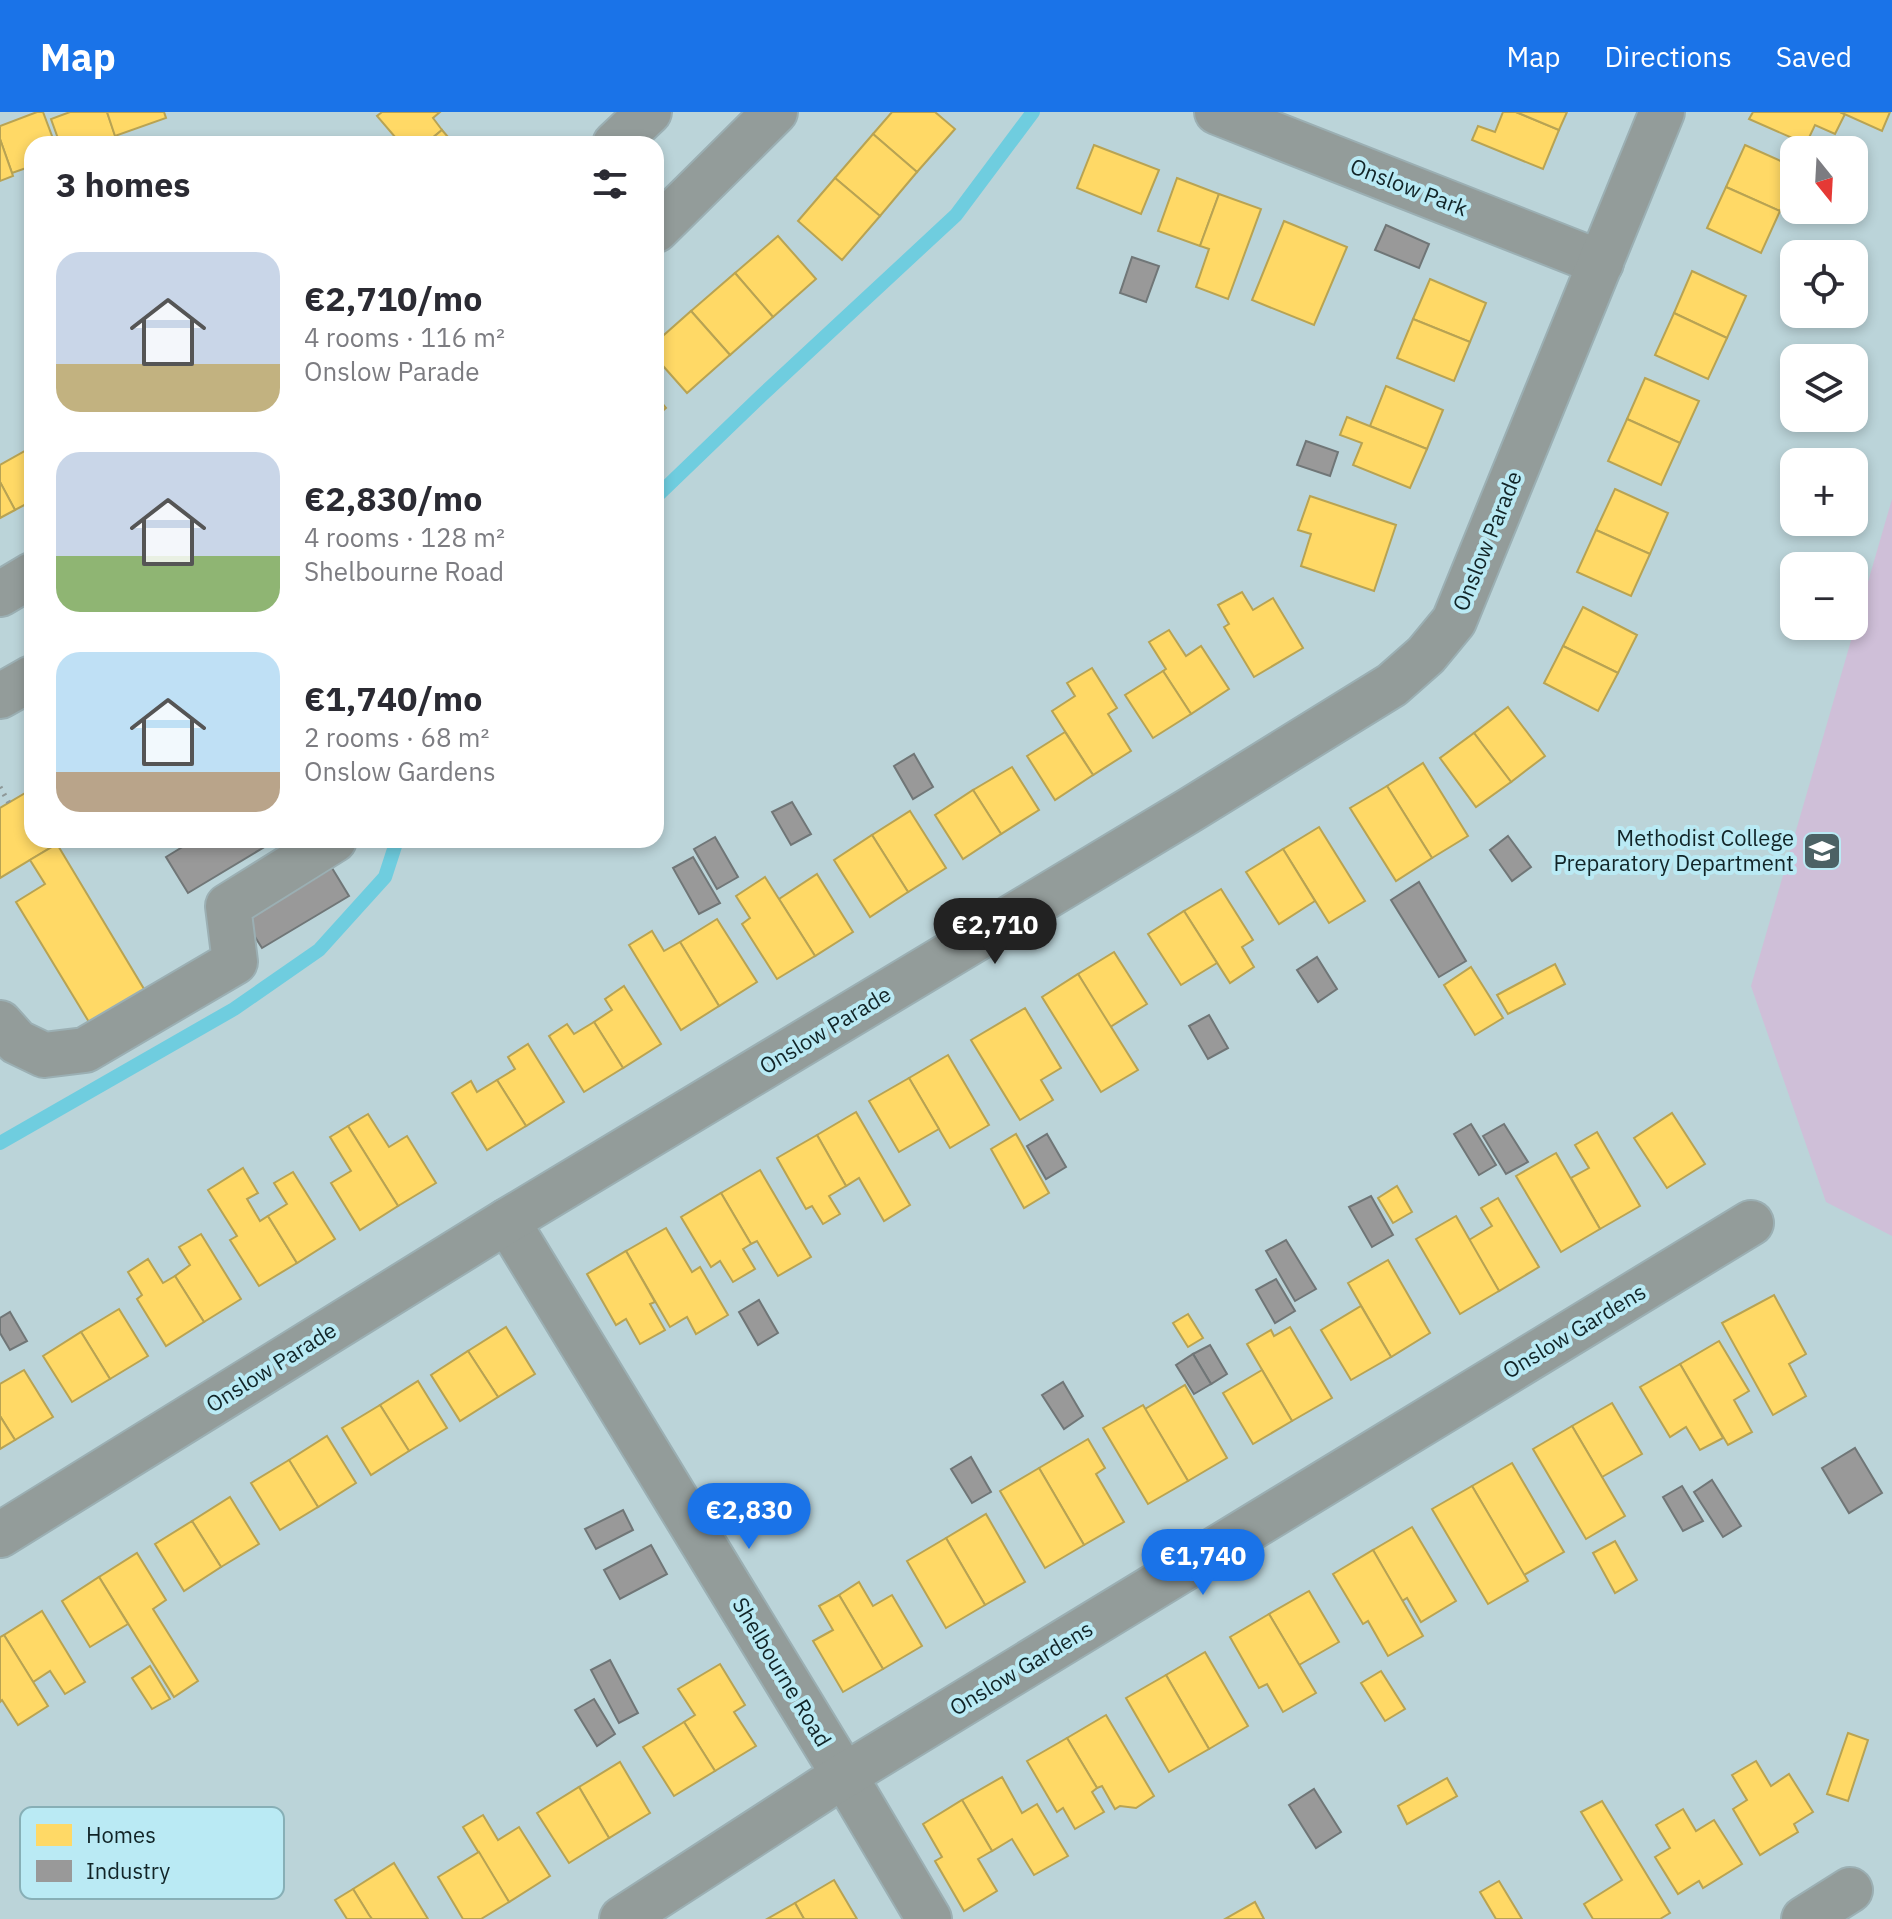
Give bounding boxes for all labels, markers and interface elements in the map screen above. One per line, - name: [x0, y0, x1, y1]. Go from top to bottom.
- text: Map: [40, 32, 116, 81]
- text: Map: [1506, 38, 1560, 75]
- text: Directions: [1604, 38, 1732, 75]
- text: Saved: [1776, 38, 1852, 75]
- north arrow: [1780, 136, 1868, 224]
- map controls: [1780, 136, 1868, 640]
- street label: Onslow Park: [1346, 151, 1472, 222]
- text: 3 homes: [56, 162, 191, 206]
- icon: filters: [588, 162, 632, 206]
- button: locate: [1780, 240, 1868, 328]
- text: €2,710/mo: [304, 276, 482, 320]
- icon: home: [120, 284, 216, 380]
- text: 4 rooms · 116 m²: [304, 320, 505, 354]
- button: layers: [1780, 344, 1868, 432]
- text: Onslow Parade: [304, 354, 480, 388]
- button: +: [1780, 448, 1868, 536]
- street label: Onslow Parade: [1445, 467, 1528, 615]
- text: €2,830/mo: [304, 476, 482, 520]
- icon: home: [120, 484, 216, 580]
- text: 4 rooms · 128 m²: [304, 520, 505, 554]
- button: −: [1780, 552, 1868, 640]
- text: Shelbourne Road: [304, 554, 504, 588]
- text: €1,740/mo: [304, 676, 482, 720]
- icon: home: [120, 684, 216, 780]
- text: 2 rooms · 68 m²: [304, 720, 489, 754]
- text: Onslow Gardens: [304, 754, 496, 788]
- place label: Methodist College Preparatory Department: [1553, 823, 1794, 877]
- school or university icon: Methodist College Preparatory Department: [1801, 830, 1843, 872]
- pin: €2,710: [930, 898, 1060, 966]
- text: €2,710: [952, 907, 1038, 941]
- street label: Onslow Parade: [754, 979, 896, 1080]
- street label: Onslow Gardens: [1497, 1276, 1651, 1385]
- street label: Onslow Parade: [200, 1315, 341, 1418]
- pin: €2,830: [684, 1483, 814, 1551]
- text: €2,830: [706, 1492, 792, 1526]
- pin: €1,740: [1138, 1529, 1268, 1597]
- text: €1,740: [1160, 1538, 1246, 1572]
- street label: Shelbourne Road: [726, 1592, 838, 1752]
- street label: Onslow Gardens: [944, 1613, 1098, 1722]
- legend: [20, 1807, 284, 1899]
- text: Homes: [86, 1820, 156, 1849]
- text: Industry: [86, 1856, 170, 1885]

